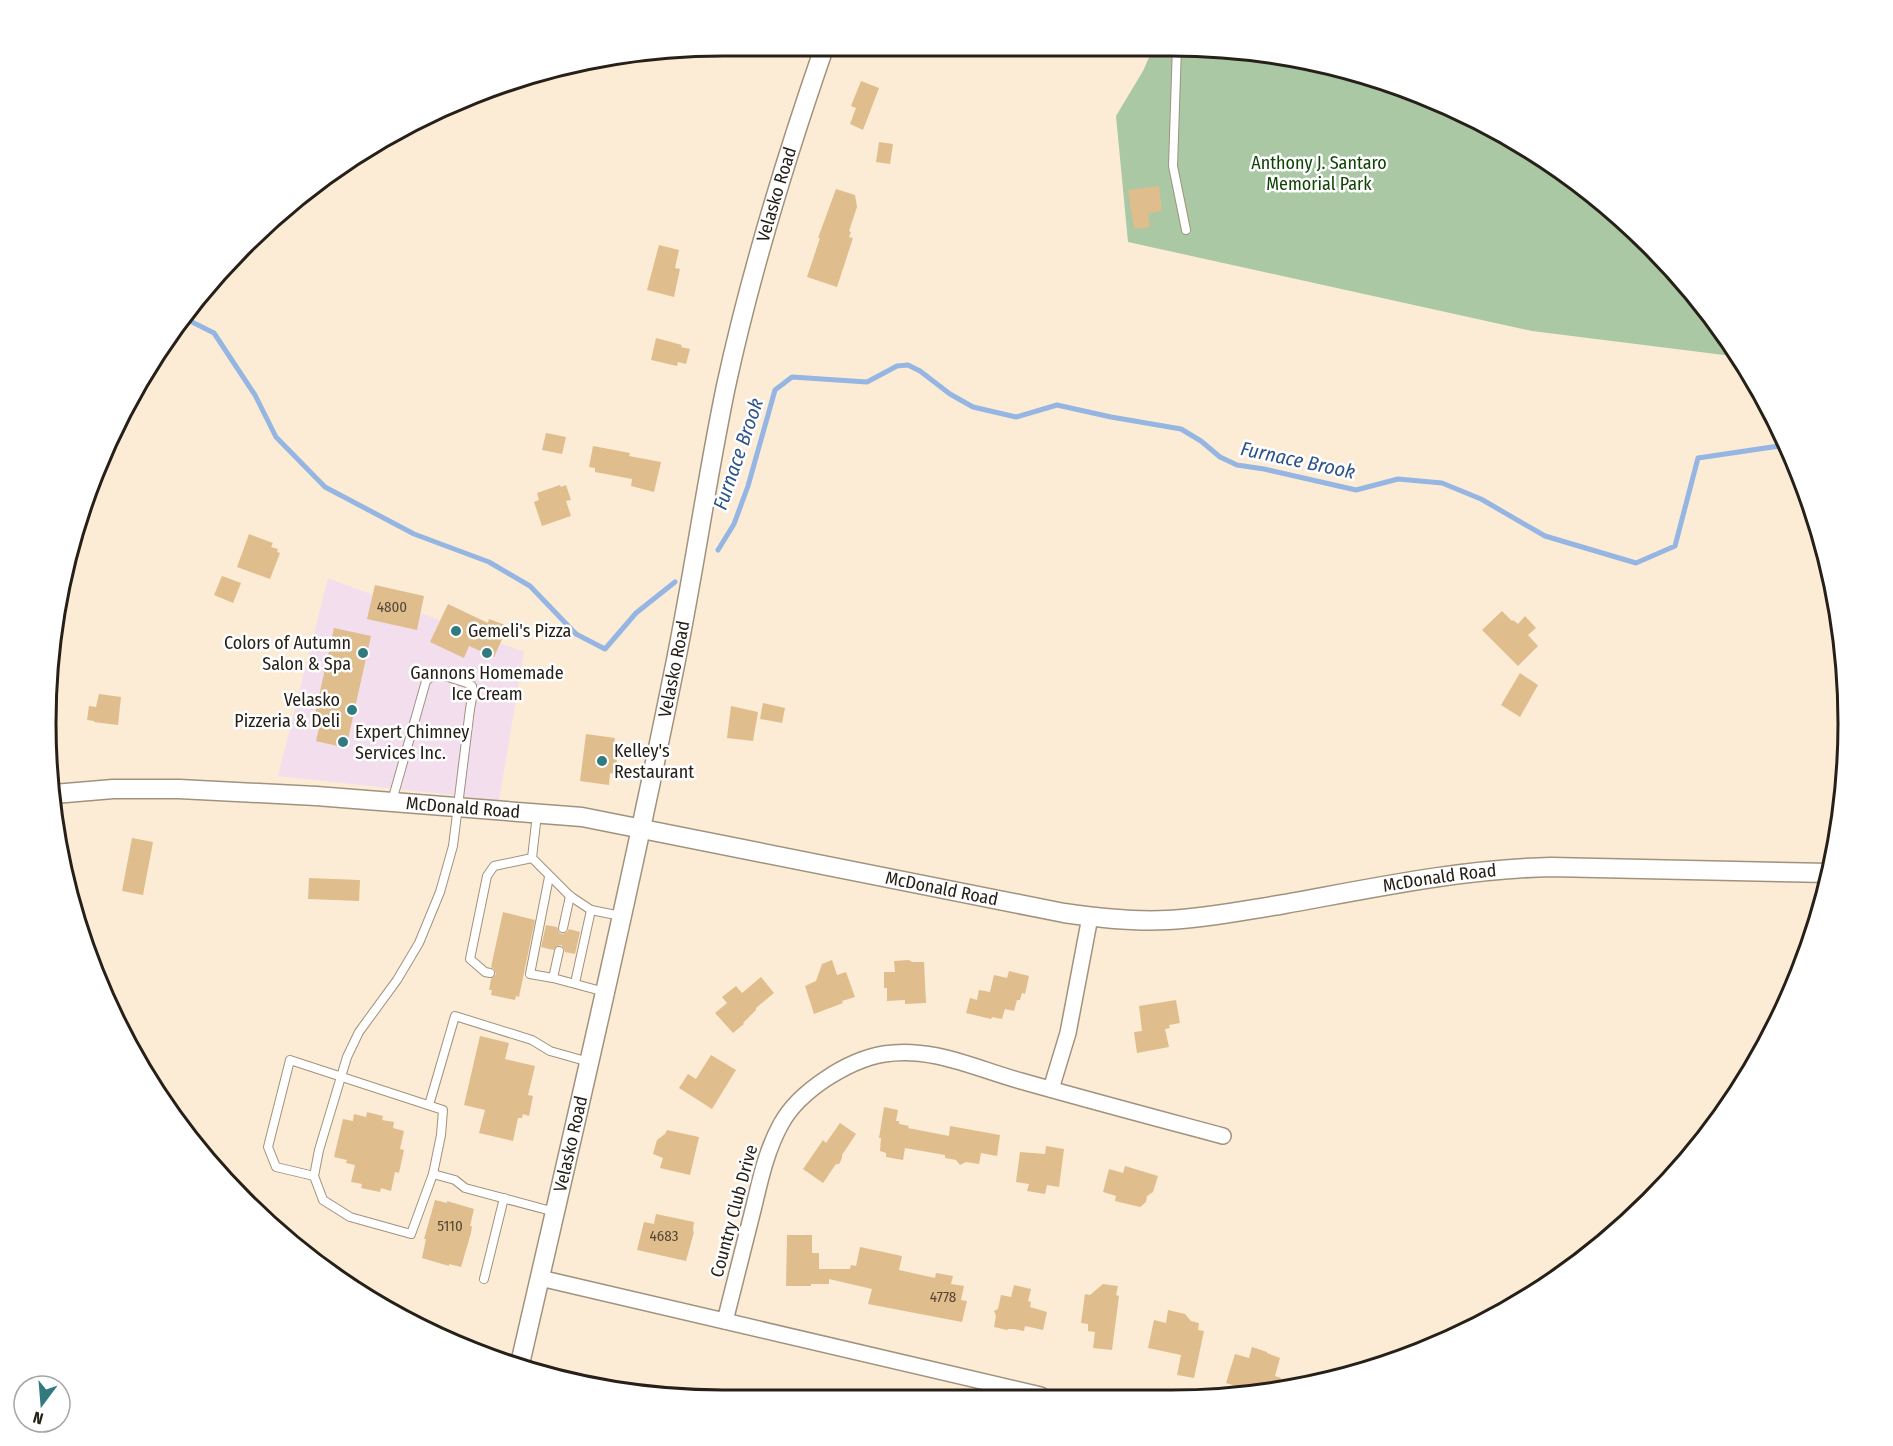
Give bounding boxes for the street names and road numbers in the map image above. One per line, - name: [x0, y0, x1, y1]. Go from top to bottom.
- street label: Velasko Road: [752, 144, 801, 244]
- street label: Velasko Road: [654, 619, 694, 719]
- street label: McDonald Road: [405, 792, 521, 823]
- street label: McDonald Road: [1381, 859, 1497, 897]
- street label: McDonald Road: [883, 867, 1000, 911]
- street label: Velasko Road: [549, 1094, 592, 1194]
- street label: Country Club Drive: [706, 1142, 762, 1280]

